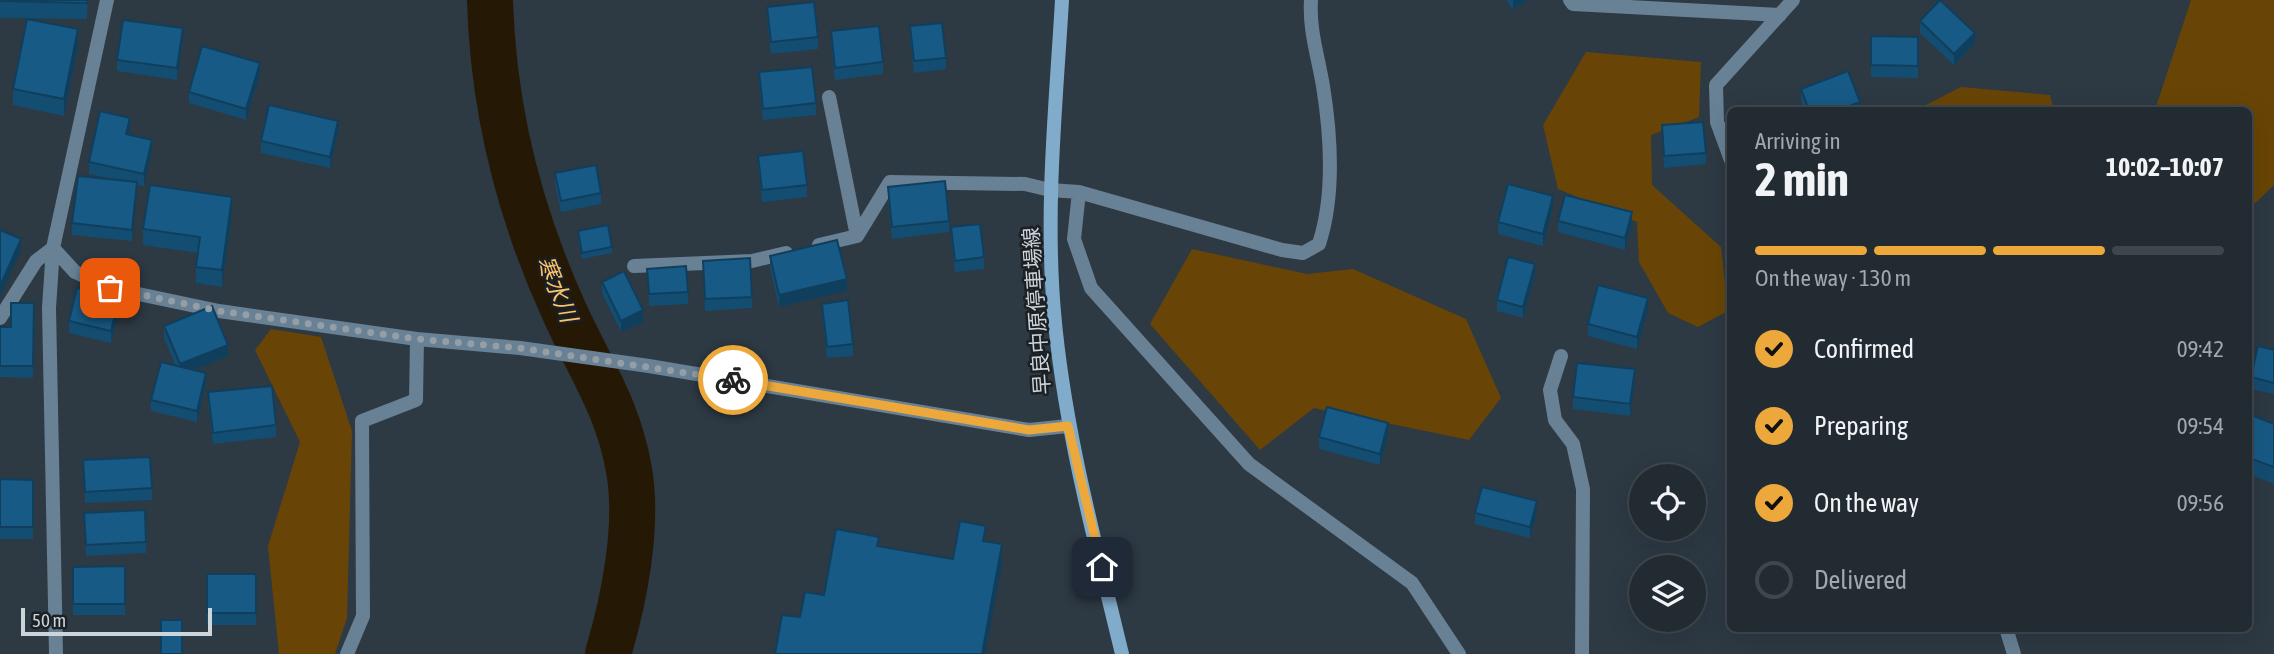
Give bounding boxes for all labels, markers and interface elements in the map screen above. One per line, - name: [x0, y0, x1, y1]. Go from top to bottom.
- text: Arriving in: [1755, 128, 1841, 154]
- text: 10:02–10:07: [2106, 152, 2224, 182]
- text: 2 min: [1755, 153, 1849, 206]
- street label: 早良中原停車場線: [1018, 226, 1054, 396]
- water label: 寒水川: [532, 252, 583, 329]
- pin: [80, 258, 140, 318]
- text: On the way · 130 m: [1755, 265, 1911, 291]
- icon: bag: [91, 269, 129, 307]
- icon: check: [1755, 330, 1793, 368]
- text: Confirmed: [1814, 334, 1914, 364]
- text: 09:42: [2177, 336, 2224, 362]
- courier: [698, 345, 768, 415]
- icon: bike: [714, 361, 752, 399]
- icon: check: [1755, 407, 1793, 445]
- text: Preparing: [1814, 411, 1908, 441]
- text: 09:54: [2177, 413, 2224, 439]
- map controls: [1629, 464, 1706, 632]
- button: locate: [1629, 464, 1706, 541]
- icon: check: [1755, 484, 1793, 522]
- text: On the way: [1814, 488, 1919, 518]
- text: 09:56: [2177, 490, 2224, 516]
- pin: [1072, 537, 1132, 597]
- icon: home: [1083, 548, 1121, 586]
- button: layers: [1629, 555, 1706, 632]
- text: Delivered: [1814, 565, 1907, 595]
- scale bar: [21, 605, 212, 637]
- text: 50 m: [32, 609, 66, 631]

